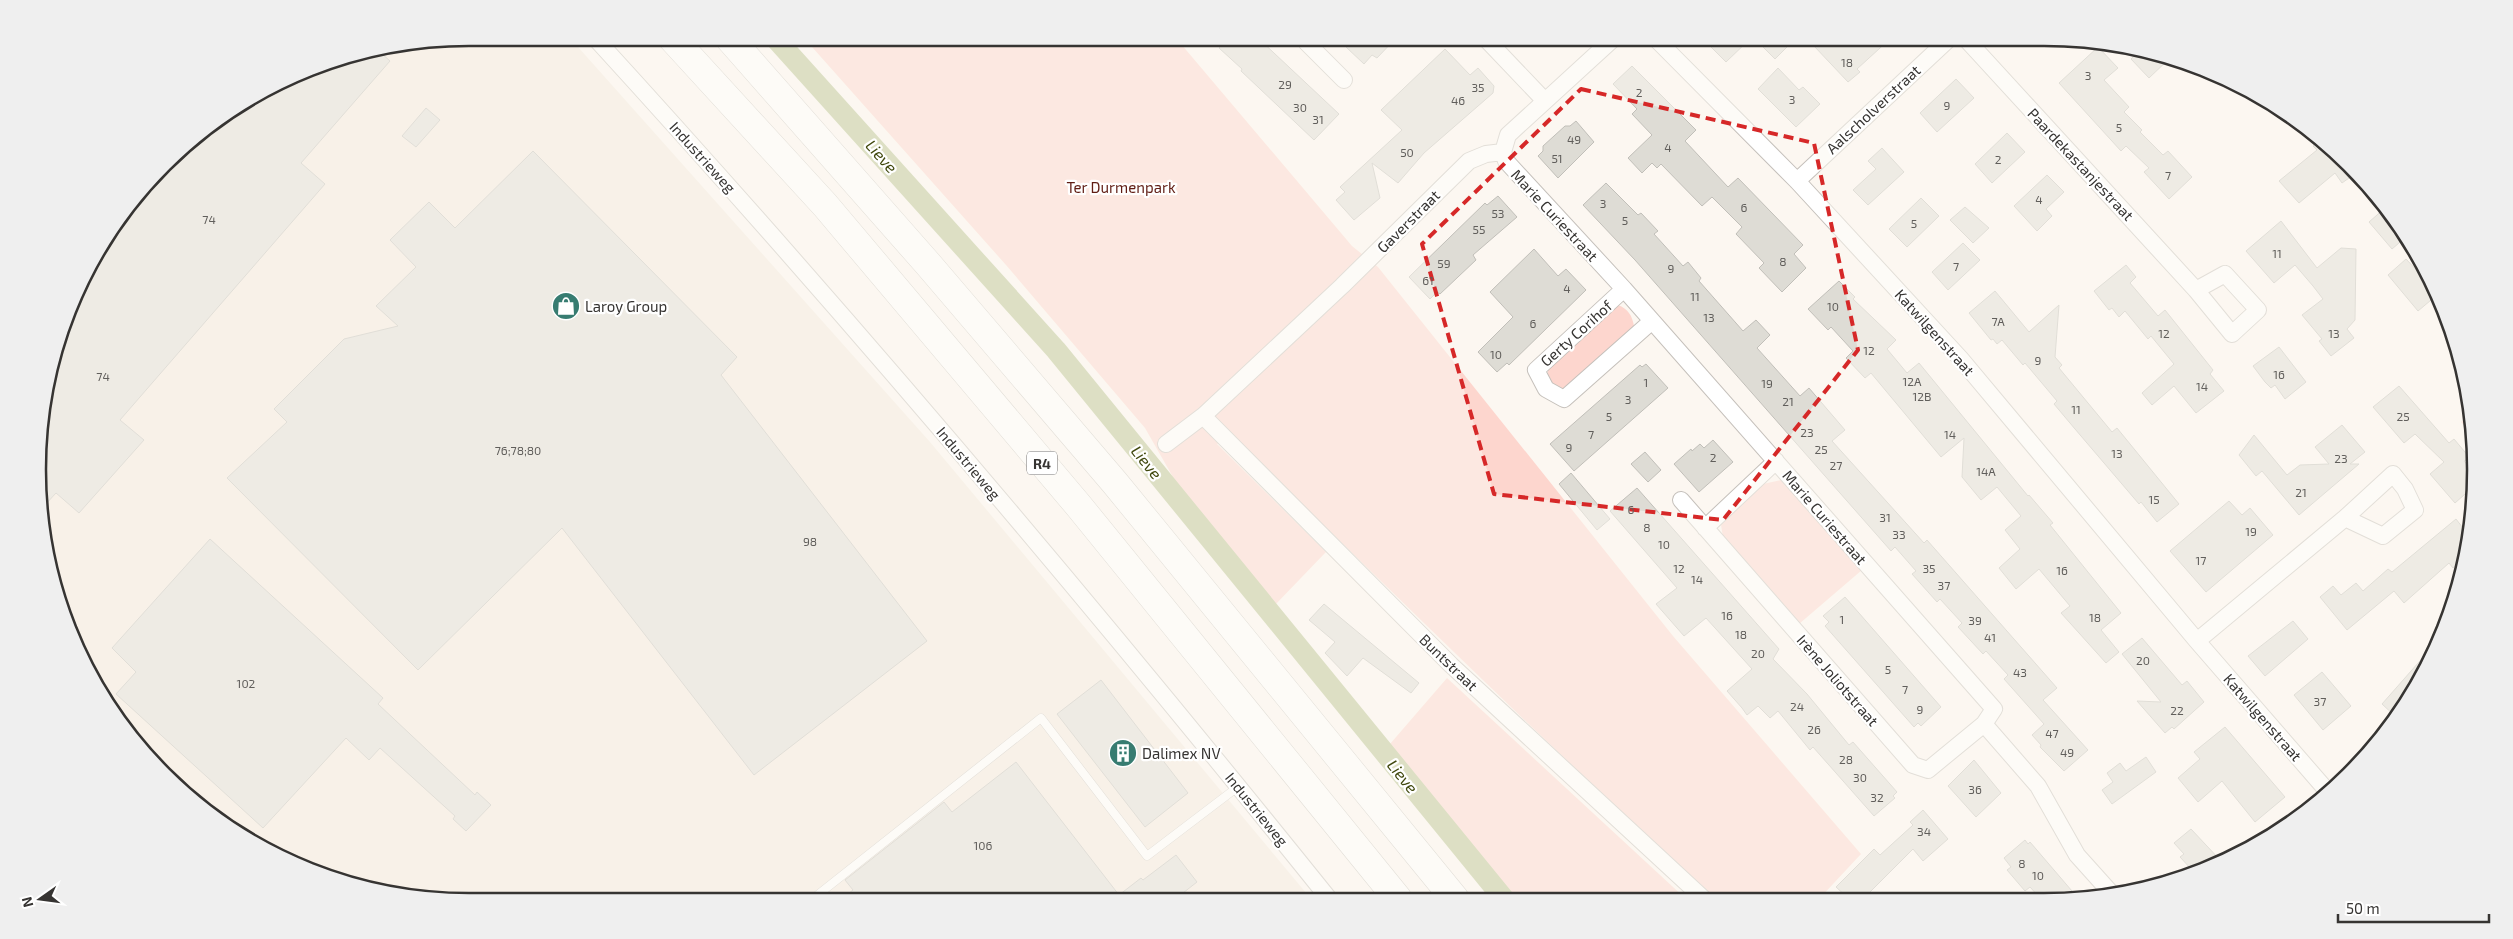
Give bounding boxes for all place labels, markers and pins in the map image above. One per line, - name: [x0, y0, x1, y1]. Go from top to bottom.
- shop icon: Laroy Group: [551, 291, 581, 321]
- place label: Laroy Group: [585, 297, 667, 315]
- building icon: Dalimex NV: [1108, 738, 1138, 768]
- place label: Dalimex NV: [1142, 744, 1221, 762]

